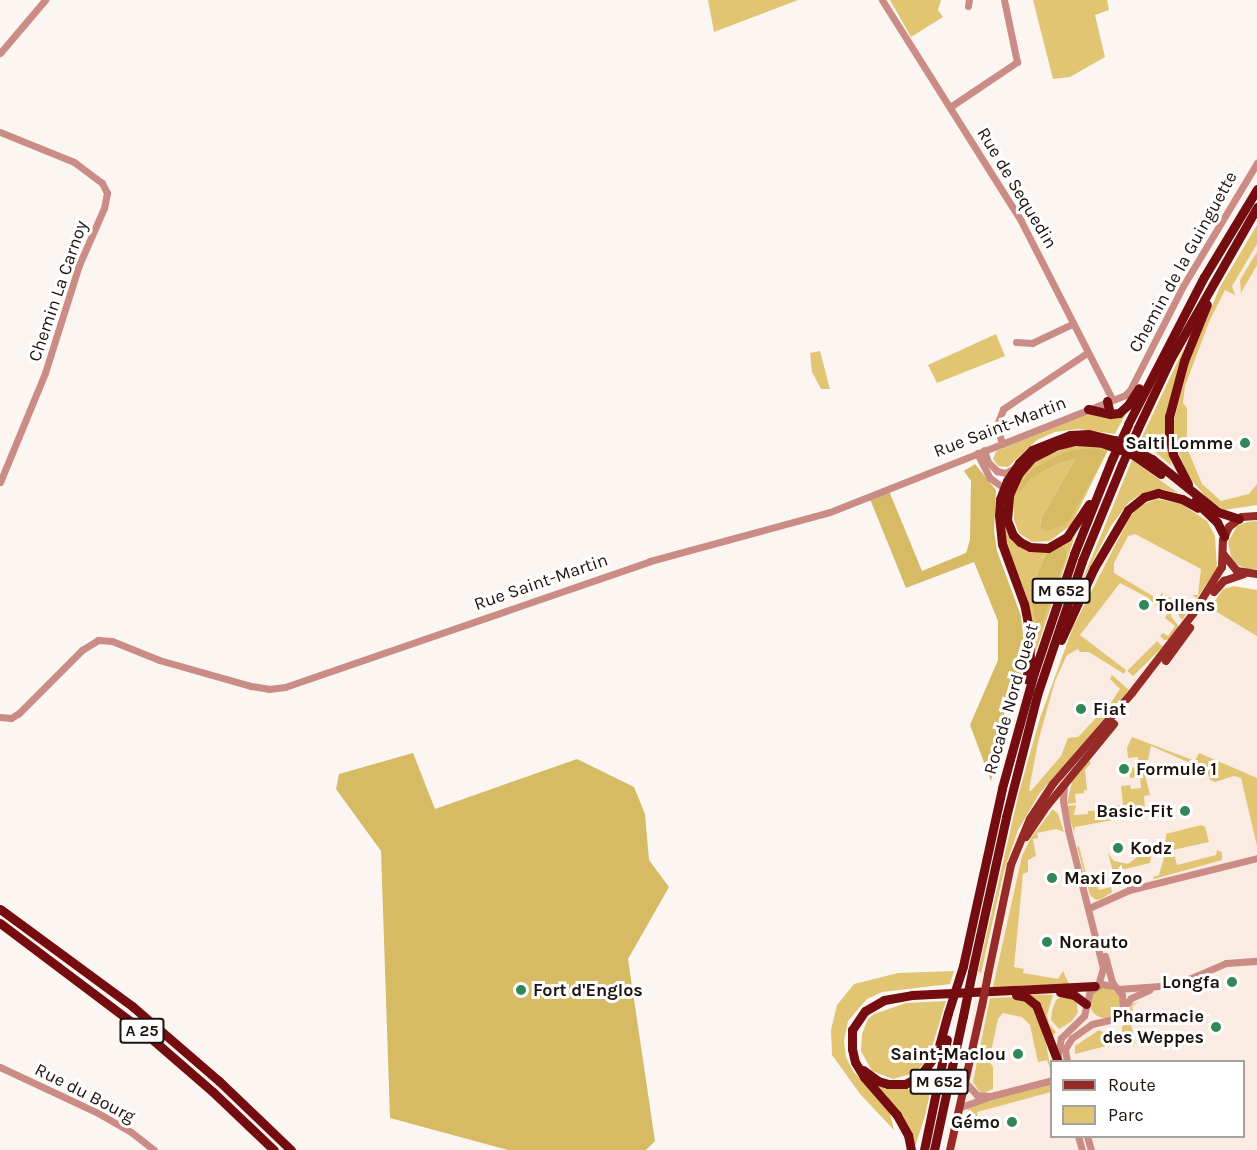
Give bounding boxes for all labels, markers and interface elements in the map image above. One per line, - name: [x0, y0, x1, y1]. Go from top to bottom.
- street label: Rue de Sequedin: [972, 124, 1062, 252]
- street label: Chemin de la Guinguette: [1124, 168, 1242, 356]
- street label: Chemin La Carnoy: [24, 218, 92, 364]
- street label: Rue Saint-Martin: [931, 392, 1069, 462]
- place label: Salti Lomme: [1125, 432, 1233, 454]
- marker: Salti Lomme: [1238, 436, 1252, 450]
- street label: Rue Saint-Martin: [471, 549, 611, 615]
- road number: M 652: [1031, 578, 1091, 604]
- place label: Tollens: [1156, 594, 1215, 616]
- marker: Tollens: [1137, 598, 1151, 612]
- street label: Rocade Nord Ouest: [979, 621, 1043, 777]
- place label: Fiat: [1093, 698, 1126, 720]
- marker: Fiat: [1074, 702, 1088, 716]
- place label: Formule 1: [1136, 758, 1217, 780]
- marker: Formule 1: [1117, 762, 1131, 776]
- place label: Basic-Fit: [1096, 800, 1173, 822]
- marker: Basic-Fit: [1178, 804, 1192, 818]
- place label: Kodz: [1130, 837, 1172, 859]
- marker: Kodz: [1111, 841, 1125, 855]
- place label: Maxi Zoo: [1064, 867, 1142, 889]
- marker: Maxi Zoo: [1045, 871, 1059, 885]
- place label: Norauto: [1059, 931, 1128, 953]
- marker: Norauto: [1040, 935, 1054, 949]
- place label: Longfa: [1162, 971, 1220, 993]
- marker: Longfa: [1225, 975, 1239, 989]
- place label: Fort d'Englos: [533, 979, 643, 1001]
- marker: Fort d'Englos: [514, 983, 528, 997]
- place label: Pharmacie des Weppes: [1103, 1006, 1204, 1048]
- road number: A 25: [118, 1018, 166, 1044]
- marker: Pharmacie des Weppes: [1209, 1020, 1223, 1034]
- place label: Saint-Maclou: [890, 1043, 1006, 1065]
- marker: Saint-Maclou: [1011, 1047, 1025, 1061]
- street label: Rue du Bourg: [31, 1059, 139, 1127]
- legend: [1050, 1060, 1245, 1138]
- road number: M 652: [909, 1069, 969, 1095]
- text: Route: [1108, 1074, 1156, 1096]
- text: Parc: [1108, 1104, 1144, 1126]
- place label: Gémo: [951, 1111, 1000, 1133]
- marker: Gémo: [1005, 1115, 1019, 1129]

